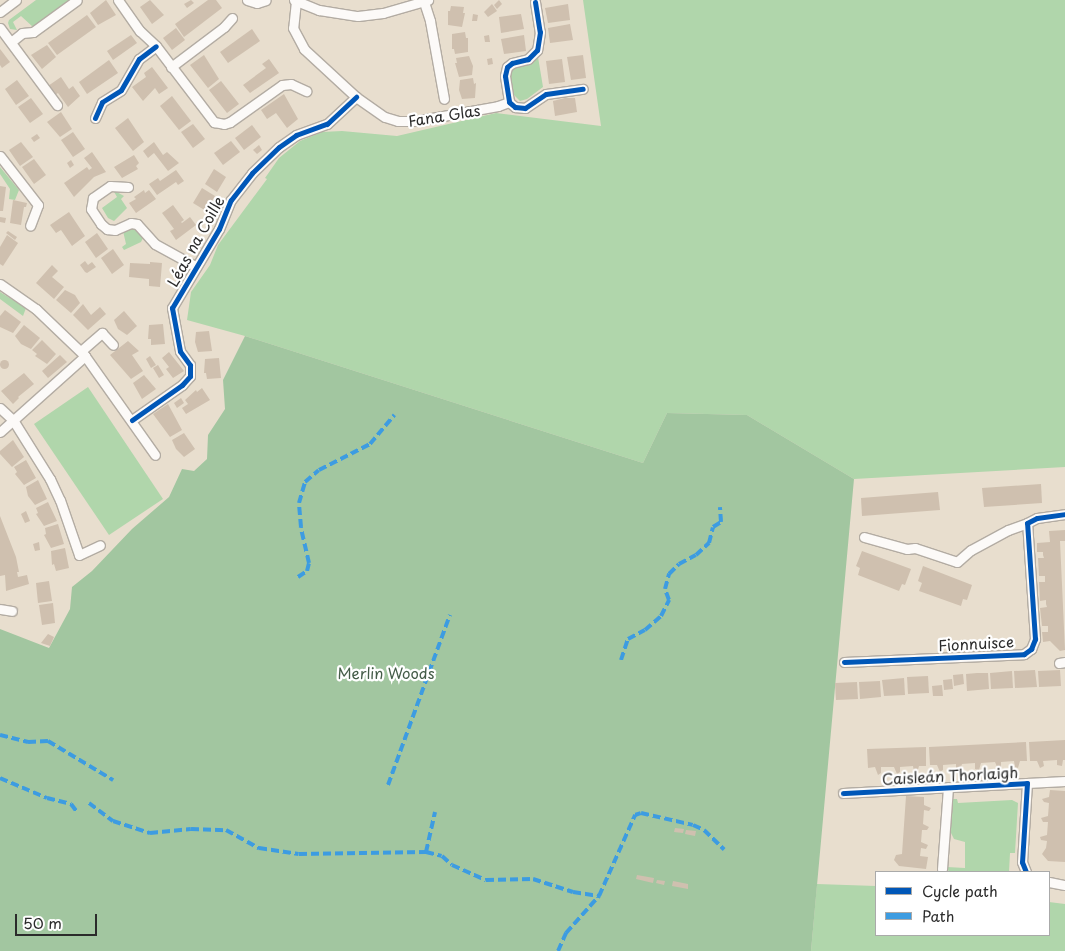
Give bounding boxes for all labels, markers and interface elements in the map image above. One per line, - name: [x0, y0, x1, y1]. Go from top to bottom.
- street label: Fana Glas: [407, 100, 481, 130]
- street label: Léas na Coille: [163, 193, 227, 289]
- street label: Fionnuisce: [938, 632, 1014, 654]
- park label: Merlin Woods: [337, 664, 435, 682]
- street label: Caisleán Thorlaigh: [881, 762, 1019, 788]
- legend: [875, 871, 1050, 936]
- text: Cycle path: [922, 879, 998, 902]
- scale bar: [18, 904, 100, 936]
- text: Path: [922, 904, 954, 927]
- text: 50 m: [23, 911, 62, 934]

